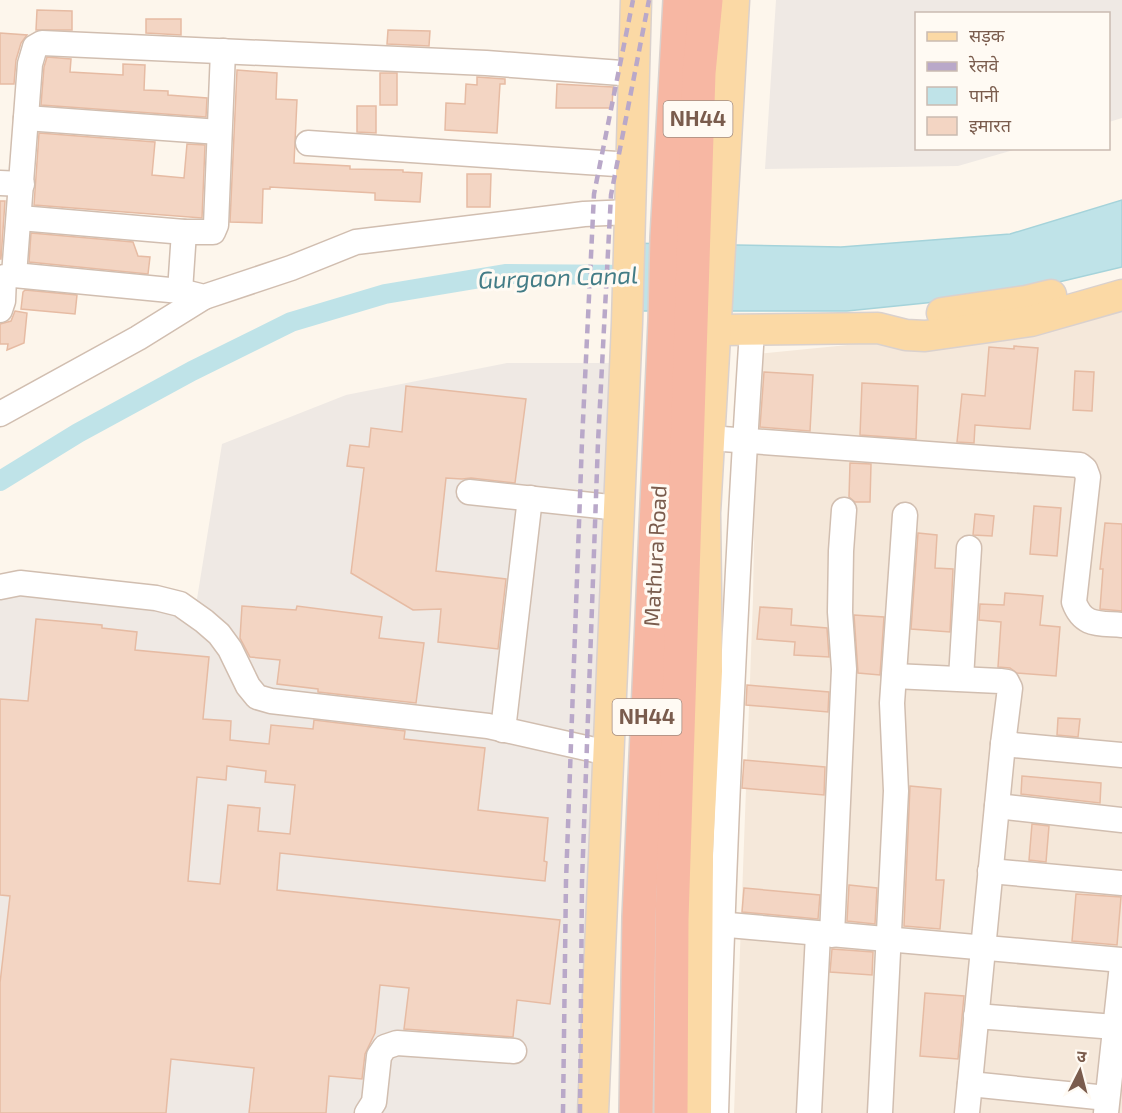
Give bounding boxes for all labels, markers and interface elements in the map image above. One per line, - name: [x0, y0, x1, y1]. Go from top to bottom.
- legend: [915, 12, 1110, 150]
- text: सड़क: [969, 24, 1006, 46]
- text: रेलवे: [968, 54, 1000, 76]
- text: पानी: [969, 84, 999, 106]
- road number: NH44: [664, 101, 732, 137]
- text: इमारत: [969, 114, 1012, 136]
- water label: Gurgaon Canal: [477, 259, 638, 294]
- street label: Mathura Road: [637, 485, 671, 627]
- road number: NH44: [612, 699, 682, 735]
- north arrow: [1050, 1041, 1110, 1101]
- text: उ: [1076, 1046, 1088, 1066]

